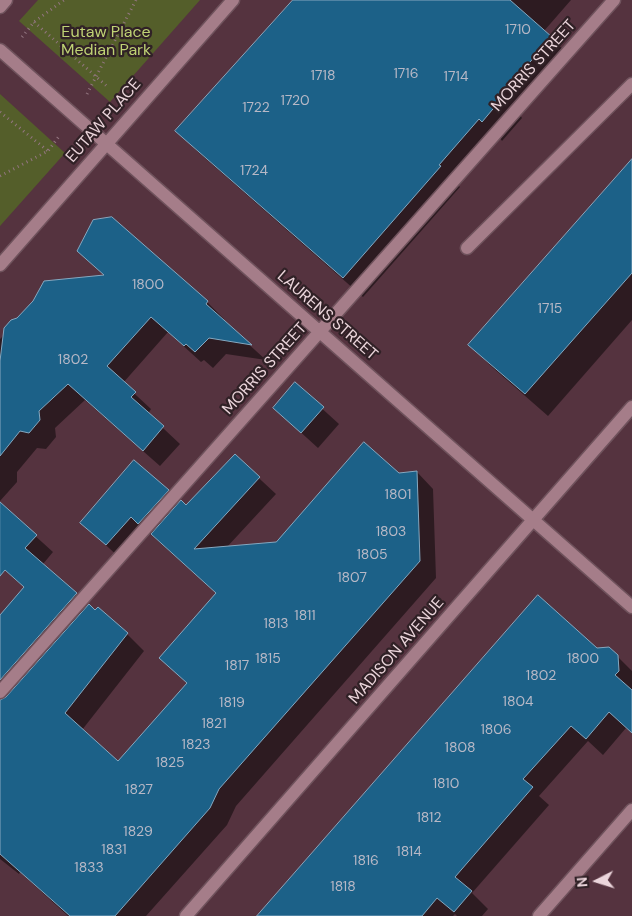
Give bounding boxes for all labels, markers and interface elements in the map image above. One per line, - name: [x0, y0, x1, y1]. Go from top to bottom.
- street label: MORRIS STREET: [488, 16, 580, 116]
- house number: 1710: [505, 22, 531, 38]
- park label: Eutaw Place Median Park: [61, 23, 151, 61]
- house number: 1716: [393, 66, 419, 82]
- house number: 1718: [311, 68, 335, 84]
- house number: 1714: [444, 69, 468, 85]
- street label: EUTAW PLACE: [62, 75, 146, 167]
- house number: 1720: [281, 93, 309, 109]
- house number: 1722: [242, 100, 270, 116]
- house number: 1724: [240, 163, 268, 179]
- street label: LAURENS STREET: [273, 267, 381, 365]
- house number: 1800: [132, 277, 164, 293]
- house number: 1715: [538, 301, 562, 317]
- street label: MORRIS STREET: [219, 319, 311, 419]
- house number: 1802: [58, 352, 88, 368]
- house number: 1801: [385, 487, 411, 503]
- house number: 1803: [376, 524, 406, 540]
- house number: 1805: [357, 547, 387, 563]
- house number: 1807: [337, 570, 367, 586]
- street label: MADISON AVENUE: [345, 594, 449, 708]
- house number: 1811: [294, 608, 316, 624]
- house number: 1813: [263, 616, 289, 632]
- house number: 1815: [255, 651, 281, 667]
- house number: 1800: [567, 651, 599, 667]
- house number: 1817: [225, 658, 249, 674]
- house number: 1802: [526, 668, 556, 684]
- house number: 1804: [503, 694, 533, 710]
- house number: 1819: [219, 695, 245, 711]
- house number: 1821: [201, 716, 227, 732]
- house number: 1806: [480, 722, 512, 738]
- house number: 1823: [182, 737, 210, 753]
- house number: 1808: [445, 740, 475, 756]
- house number: 1825: [155, 755, 185, 771]
- house number: 1810: [433, 776, 459, 792]
- house number: 1827: [125, 782, 153, 798]
- house number: 1812: [416, 810, 442, 826]
- house number: 1829: [123, 824, 153, 840]
- house number: 1831: [101, 842, 127, 858]
- house number: 1814: [396, 844, 422, 860]
- house number: 1816: [353, 853, 379, 869]
- north arrow: [572, 856, 622, 906]
- house number: 1833: [74, 860, 104, 876]
- text: N: [573, 876, 591, 888]
- house number: 1818: [330, 879, 356, 895]

